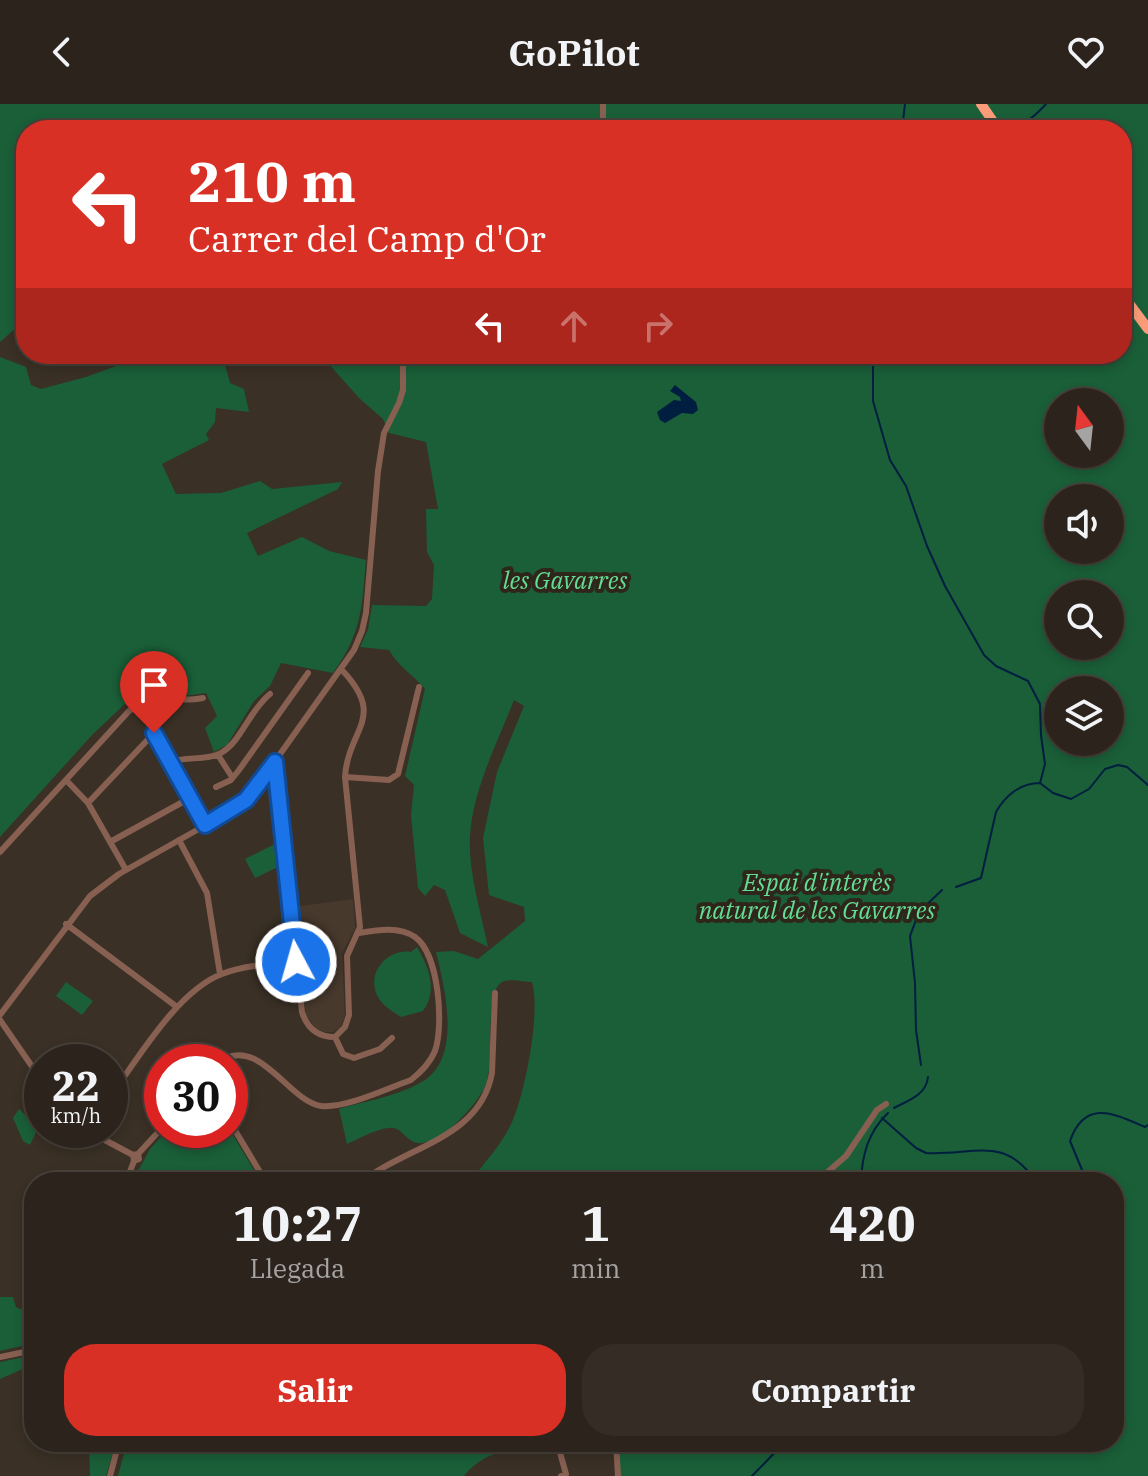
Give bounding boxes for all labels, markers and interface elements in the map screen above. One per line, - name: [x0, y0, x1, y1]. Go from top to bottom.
- text: GoPilot: [508, 29, 640, 76]
- icon: back: [40, 30, 84, 74]
- icon: heart: [1064, 30, 1108, 74]
- text: 210 m: [188, 145, 356, 217]
- icon: left: [56, 152, 160, 256]
- text: Carrer del Camp d'Or: [188, 215, 546, 262]
- icon: left: [468, 304, 512, 348]
- icon: ahead: [552, 304, 596, 348]
- icon: right: [636, 304, 680, 348]
- north arrow: [1044, 388, 1124, 468]
- map controls: [1044, 388, 1124, 756]
- button: sound: [1044, 484, 1124, 564]
- park label: les Gavarres: [503, 564, 627, 596]
- button: search: [1044, 580, 1124, 660]
- pin: [120, 651, 188, 733]
- icon: arrive: [132, 663, 176, 707]
- button: layers: [1044, 676, 1124, 756]
- park label: Espai d'interès natural de les Gavarres: [699, 866, 935, 926]
- position arrow: [254, 920, 338, 1004]
- speed limit sign: 30: [144, 1044, 248, 1148]
- text: 22: [52, 1060, 100, 1112]
- text: km/h: [51, 1102, 101, 1129]
- text: 10:27: [233, 1192, 362, 1254]
- text: 1: [581, 1192, 610, 1254]
- text: 420: [829, 1192, 915, 1254]
- text: Llegada: [250, 1251, 345, 1285]
- text: min: [571, 1251, 620, 1285]
- text: m: [860, 1251, 885, 1285]
- button: Salir: [64, 1344, 566, 1436]
- button: Compartir: [582, 1344, 1084, 1436]

